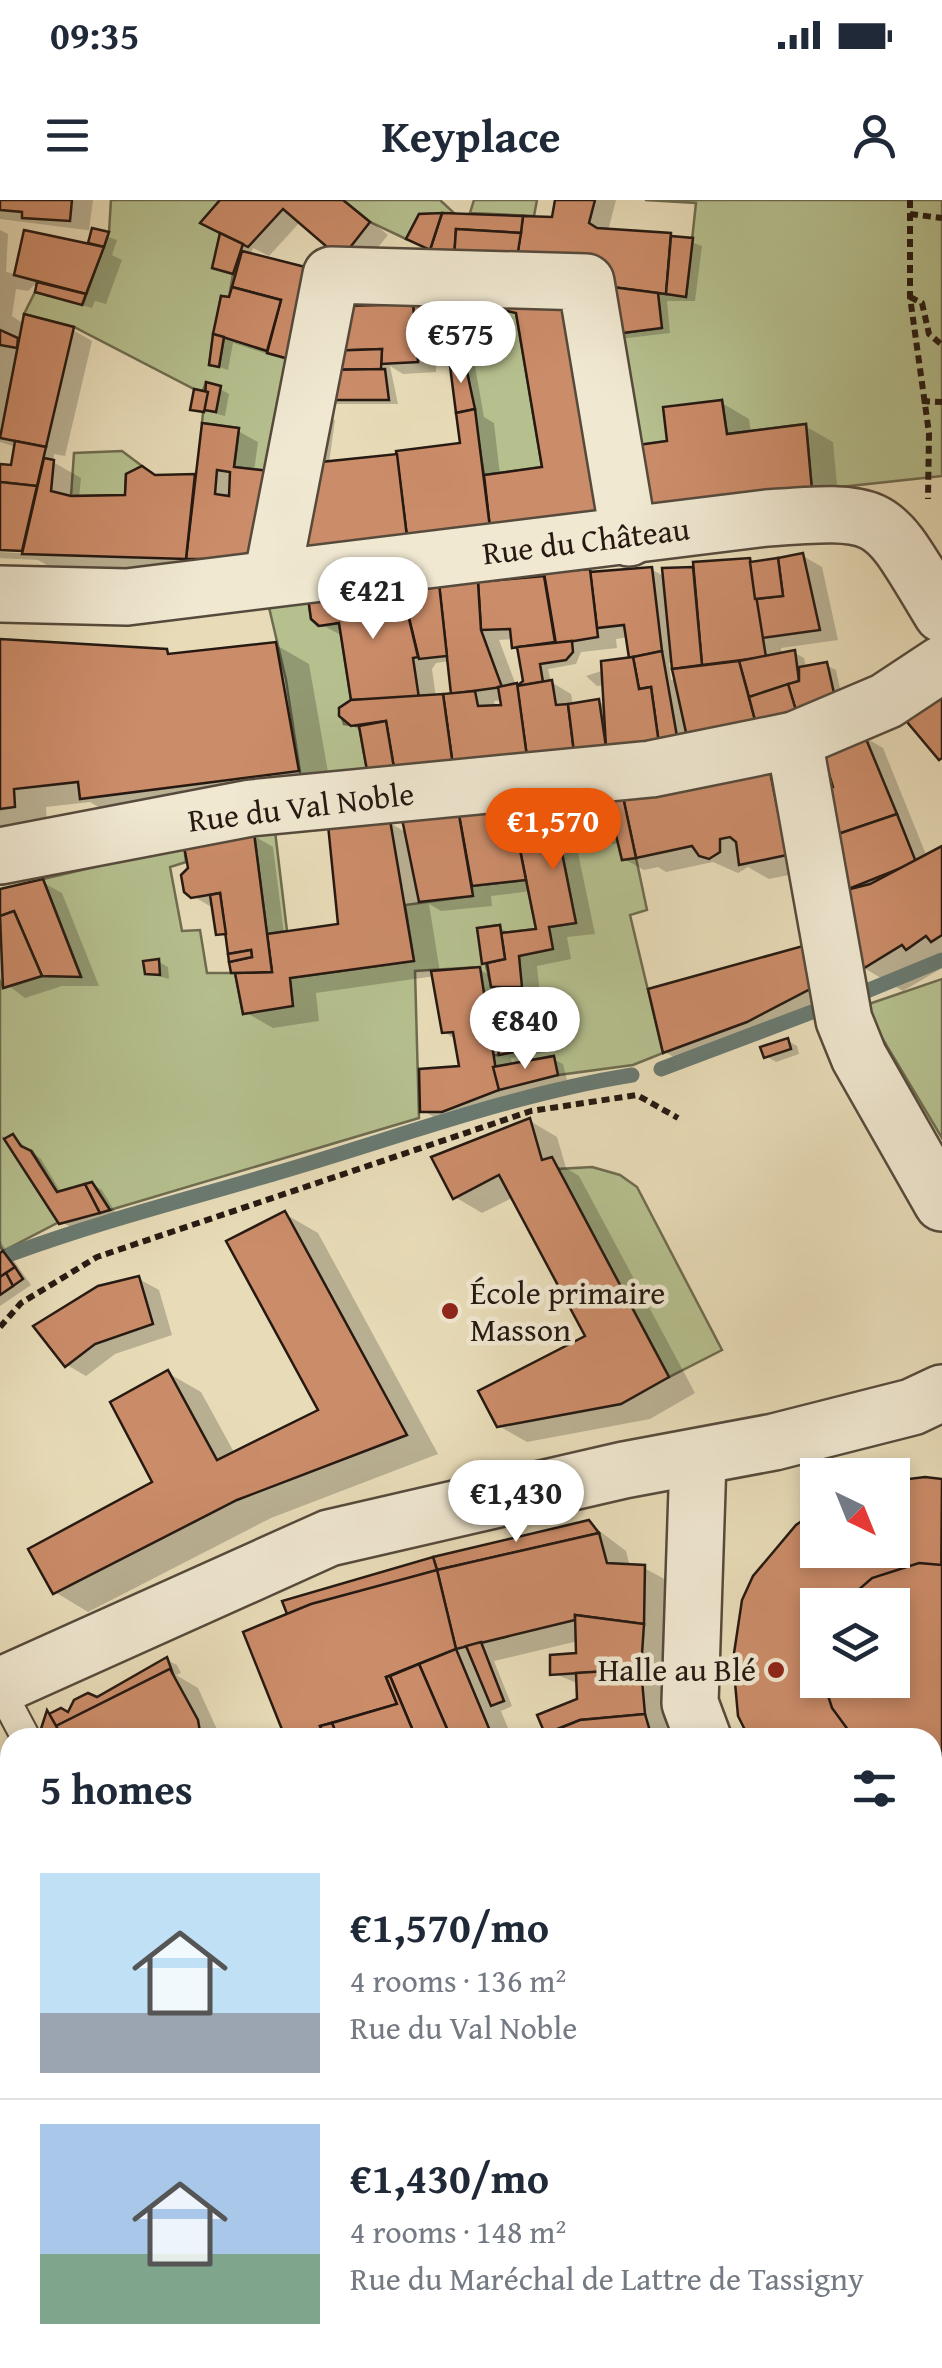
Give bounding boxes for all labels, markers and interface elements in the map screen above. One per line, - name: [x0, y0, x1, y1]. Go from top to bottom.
- text: 09:35: [50, 7, 140, 63]
- text: Keyplace: [381, 103, 561, 168]
- icon: menu: [40, 108, 95, 163]
- icon: person: [847, 108, 902, 163]
- pin: €575: [402, 301, 520, 386]
- text: €575: [428, 310, 494, 357]
- street label: Rue du Château: [480, 504, 693, 577]
- pin: €421: [314, 557, 432, 642]
- text: €421: [340, 566, 406, 613]
- street label: Rue du Val Noble: [185, 769, 417, 844]
- pin: €1,570: [472, 788, 634, 873]
- text: €1,570: [507, 797, 599, 844]
- pin: €840: [466, 987, 584, 1072]
- text: €840: [492, 996, 558, 1043]
- place label: École primaire Masson: [470, 1269, 665, 1353]
- marker: École primaire Masson: [439, 1300, 461, 1322]
- north arrow: [800, 1458, 910, 1568]
- map controls: [800, 1458, 910, 1698]
- pin: €1,430: [435, 1460, 597, 1545]
- text: €1,430: [470, 1469, 562, 1516]
- button: layers: [800, 1588, 910, 1698]
- place label: Halle au Blé: [598, 1646, 756, 1693]
- marker: Halle au Blé: [765, 1659, 787, 1681]
- text: 5 homes: [40, 1758, 193, 1819]
- icon: filters: [847, 1761, 902, 1816]
- text: €1,570/mo: [350, 1896, 549, 1957]
- icon: home: [120, 1913, 240, 2033]
- text: 4 rooms · 136 m²: [350, 1957, 566, 2004]
- text: Rue du Val Noble: [350, 2004, 577, 2051]
- text: €1,430/mo: [350, 2147, 549, 2208]
- icon: home: [120, 2164, 240, 2284]
- text: 4 rooms · 148 m²: [350, 2208, 566, 2255]
- text: Rue du Maréchal de Lattre de Tassigny: [350, 2255, 864, 2302]

